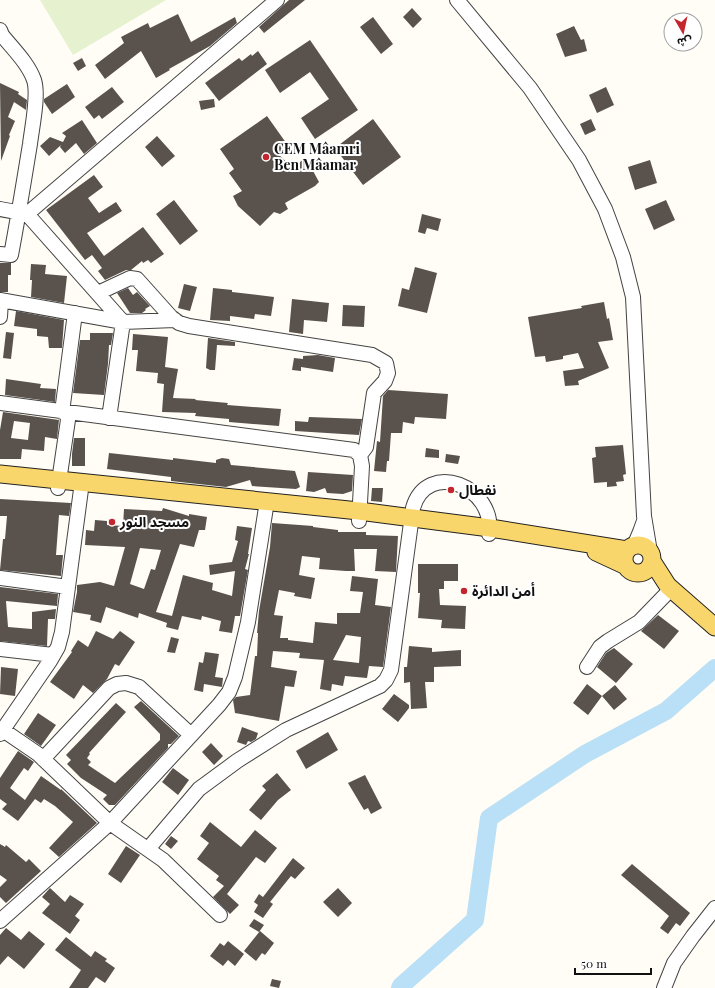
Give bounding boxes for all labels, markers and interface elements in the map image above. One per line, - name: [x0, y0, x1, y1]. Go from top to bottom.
- north arrow: [663, 12, 703, 52]
- text: ش: [676, 34, 693, 51]
- place label: CEM Mâamri Ben Mâamar: [274, 139, 361, 174]
- marker: CEM Mâamri Ben Mâamar: [261, 152, 271, 162]
- place label: نفطال: [459, 480, 496, 499]
- marker: نفطال: [446, 485, 456, 495]
- place label: مسجد النور: [119, 512, 189, 531]
- marker: مسجد النور: [107, 517, 117, 527]
- place label: أمن الدائرة: [472, 581, 535, 600]
- marker: أمن الدائرة: [459, 586, 469, 596]
- scale bar: [575, 950, 651, 976]
- text: 50 m: [581, 955, 607, 971]

